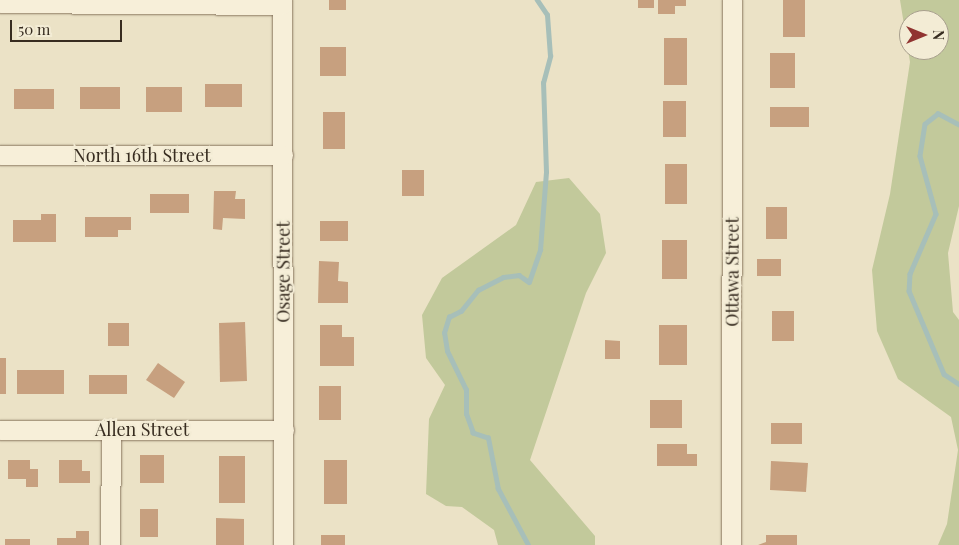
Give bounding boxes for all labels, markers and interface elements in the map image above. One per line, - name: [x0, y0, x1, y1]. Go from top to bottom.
- scale bar: [12, 10, 125, 42]
- north arrow: [899, 10, 949, 60]
- text: 50 m: [18, 19, 50, 39]
- text: N: [929, 30, 948, 40]
- street label: North 16th Street: [73, 144, 211, 166]
- street label: Ottawa Street: [721, 217, 743, 327]
- street label: Osage Street: [272, 221, 294, 323]
- street label: Allen Street: [95, 418, 189, 440]

